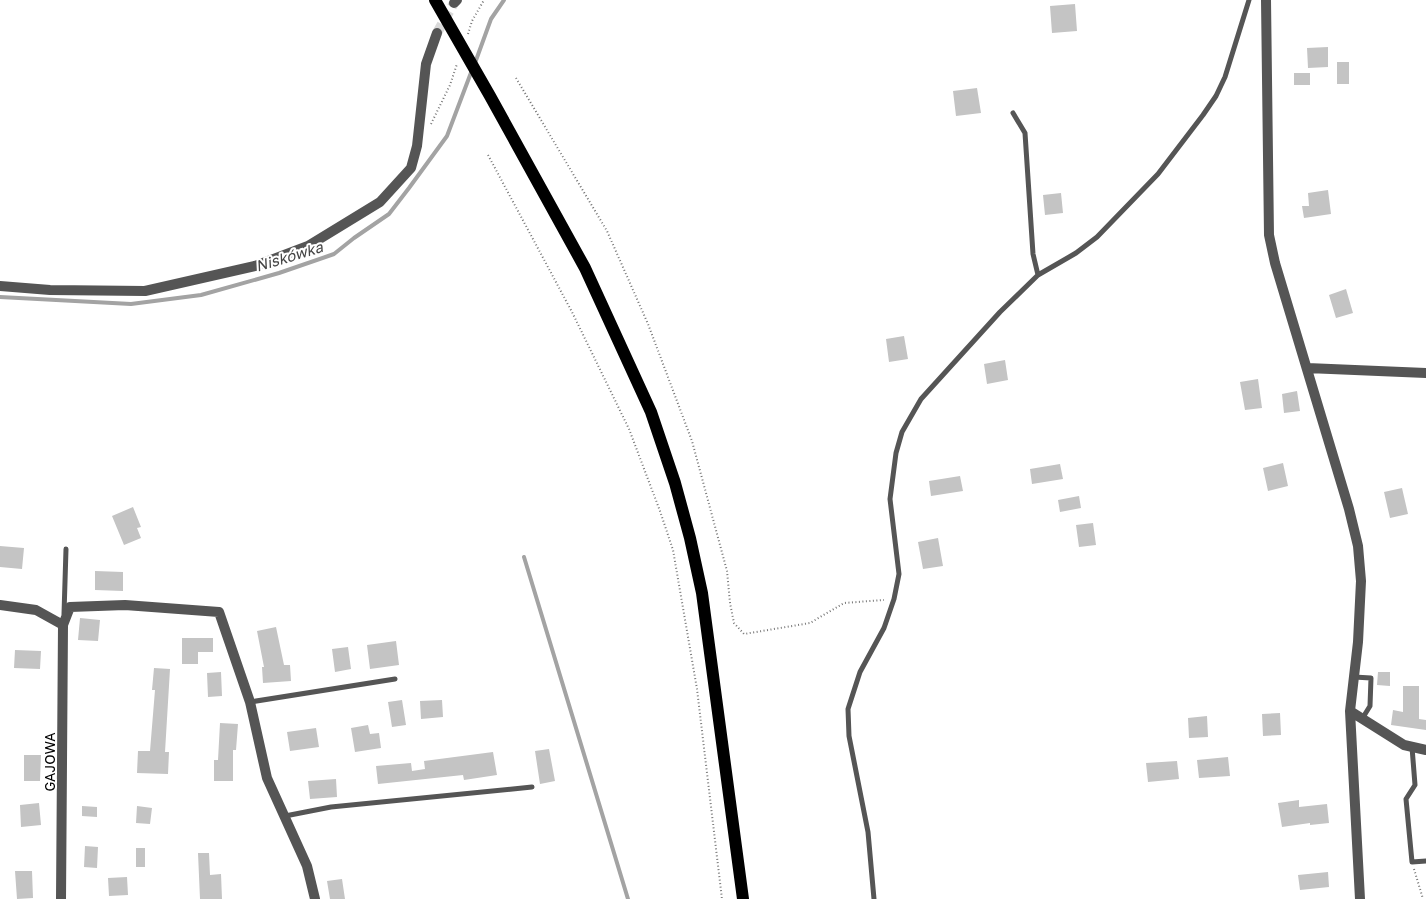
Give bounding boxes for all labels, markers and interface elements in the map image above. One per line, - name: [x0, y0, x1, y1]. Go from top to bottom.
- water label: Niskówka: [253, 237, 325, 275]
- street label: GAJOWA: [41, 732, 58, 792]

